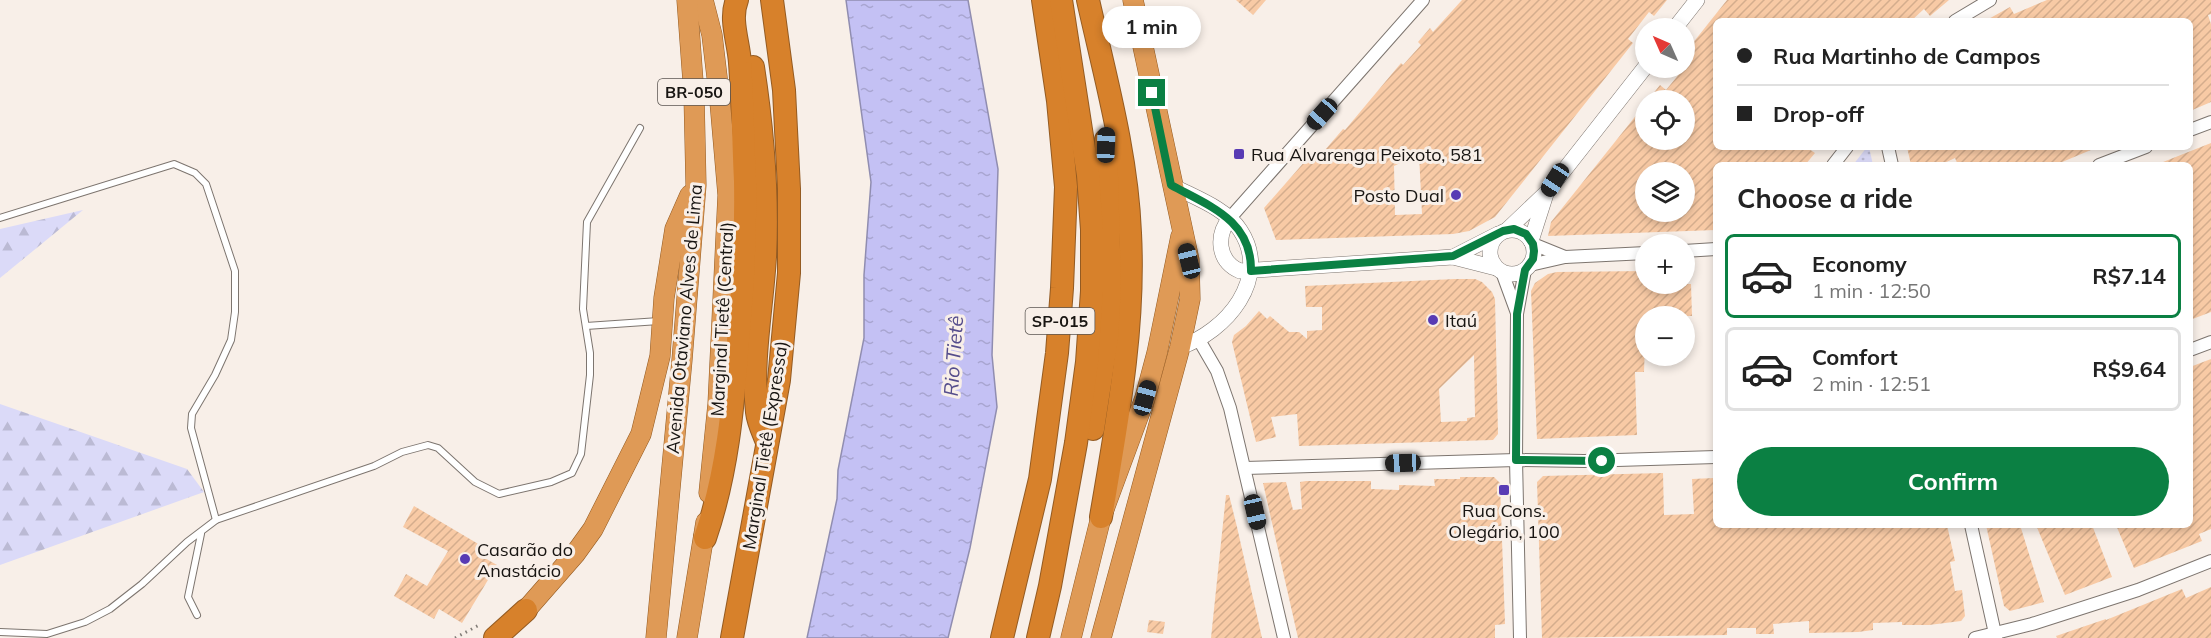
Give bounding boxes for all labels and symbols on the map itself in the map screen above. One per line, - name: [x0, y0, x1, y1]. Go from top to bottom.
- callout: 1 min: [1102, 6, 1202, 48]
- north arrow: [1635, 18, 1695, 78]
- road number: BR-050: [658, 79, 730, 105]
- route end: [1138, 79, 1165, 106]
- car: [1303, 95, 1341, 133]
- car: [1096, 127, 1116, 163]
- place label: Rua Alvarenga Peixoto, 581: [1251, 143, 1482, 166]
- marker: Rua Alvarenga Peixoto, 581: [1232, 147, 1246, 161]
- car: [1538, 160, 1572, 200]
- street label: Avenida Otaviano Alves de Lima: [661, 183, 707, 455]
- place label: Posto Dual: [1353, 184, 1444, 207]
- marker: Posto Dual: [1449, 188, 1463, 202]
- street label: Marginal Tietê (Central): [705, 221, 739, 417]
- car: [1176, 241, 1202, 281]
- road number: SP-015: [1026, 308, 1094, 334]
- place label: Itaú: [1445, 309, 1477, 332]
- marker: Itaú: [1426, 313, 1440, 327]
- water label: Rio Tietê: [938, 315, 968, 397]
- street label: Marginal Tietê (Expressa): [737, 339, 793, 551]
- car: [1132, 378, 1158, 418]
- route start: [1588, 447, 1615, 474]
- car: [1385, 453, 1421, 473]
- marker: Rua Cons. Olegário, 100: [1497, 483, 1511, 497]
- car: [1242, 492, 1268, 532]
- place label: Rua Cons. Olegário, 100: [1448, 499, 1560, 543]
- place label: Casarão do Anastácio: [477, 538, 573, 582]
- marker: Casarão do Anastácio: [458, 552, 472, 566]

